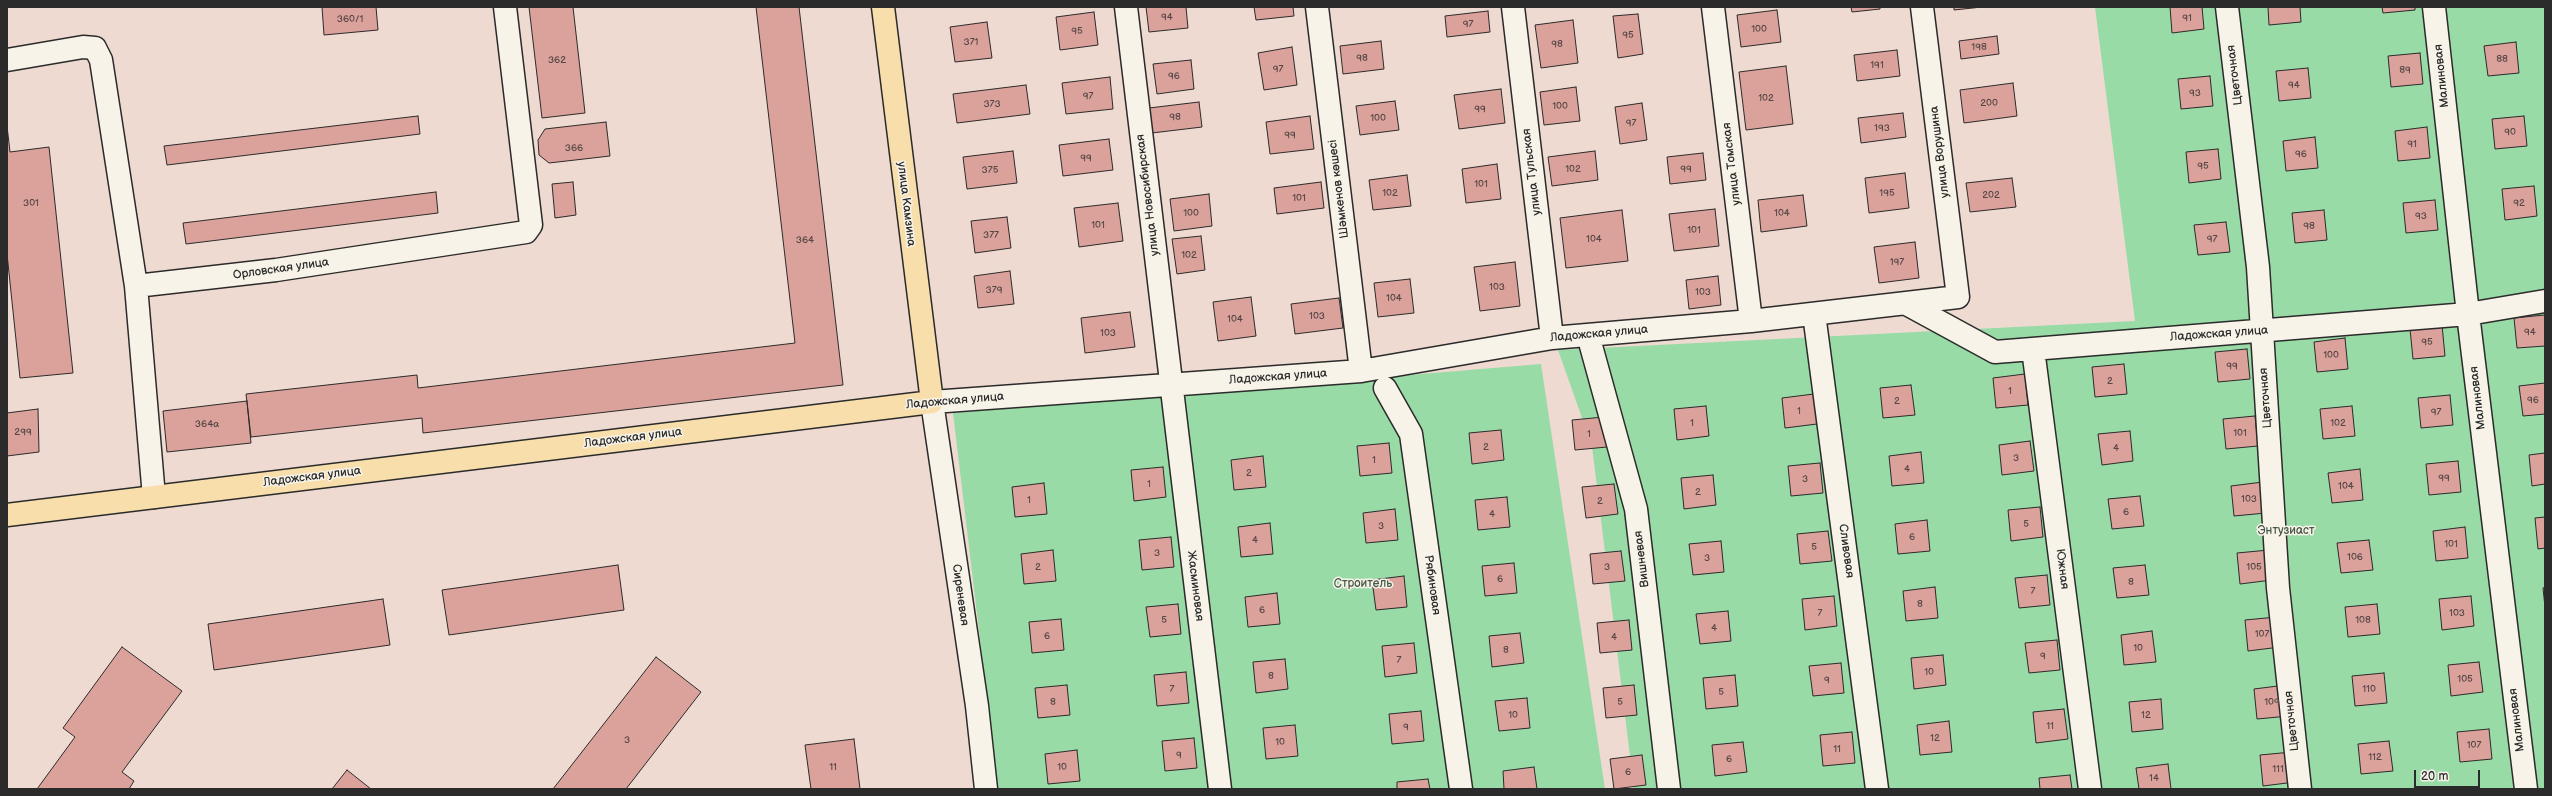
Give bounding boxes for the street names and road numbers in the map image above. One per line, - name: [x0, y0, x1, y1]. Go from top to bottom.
- street label: Цветочная: [2224, 44, 2246, 106]
- street label: Малиновая: [2432, 44, 2452, 108]
- street label: улица Ворушина: [1927, 105, 1953, 199]
- street label: улица Томская: [1720, 122, 1744, 206]
- street label: улица Тульская: [1520, 128, 1544, 216]
- street label: улица Новосибирская: [1133, 133, 1163, 257]
- street label: Шәмкенов көшесі: [1326, 139, 1352, 239]
- street label: улица Камзина: [894, 161, 918, 247]
- street label: Орловская улица: [232, 255, 330, 283]
- street label: Ладожская улица: [1549, 323, 1649, 345]
- street label: Ладожская улица: [2169, 323, 2269, 345]
- street label: Ладожская улица: [1228, 366, 1328, 388]
- street label: Малиновая: [2467, 366, 2489, 430]
- street label: Цветочная: [2257, 367, 2275, 429]
- street label: Ладожская улица: [905, 390, 1005, 412]
- street label: Ладожская улица: [583, 425, 683, 451]
- street label: Ладожская улица: [262, 464, 362, 490]
- street label: Сливовая: [1835, 523, 1857, 579]
- street label: Вишневая: [1631, 530, 1653, 588]
- street label: Южная: [2052, 548, 2072, 590]
- street label: Жасминовая: [1184, 550, 1206, 622]
- street label: Рябиновая: [1421, 554, 1443, 616]
- street label: Сиреневая: [949, 563, 971, 627]
- street label: Малиновая: [2506, 688, 2528, 752]
- street label: Цветочная: [2282, 690, 2302, 752]

